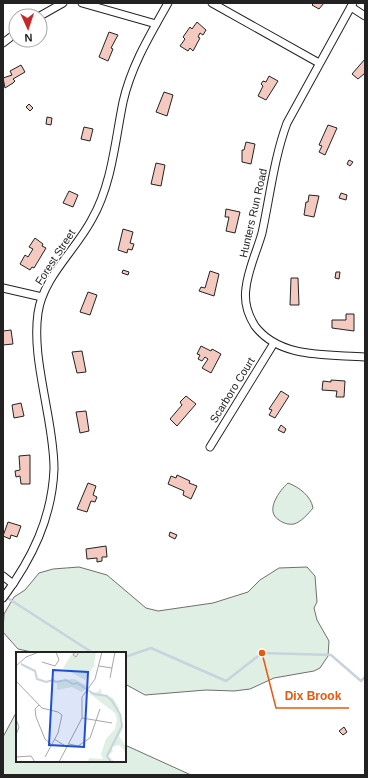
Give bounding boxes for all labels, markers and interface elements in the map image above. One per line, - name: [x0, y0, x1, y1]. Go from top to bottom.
- north arrow: [8, 8, 48, 48]
- text: N: [24, 32, 33, 44]
- street label: Hunters Run Road: [237, 167, 269, 259]
- street label: Forest Street: [33, 227, 77, 287]
- street label: Scarboro Court: [207, 355, 257, 425]
- inset map: [16, 652, 126, 762]
- callout: Dix Brook: [276, 684, 349, 708]
- text: Dix Brook: [285, 689, 342, 703]

